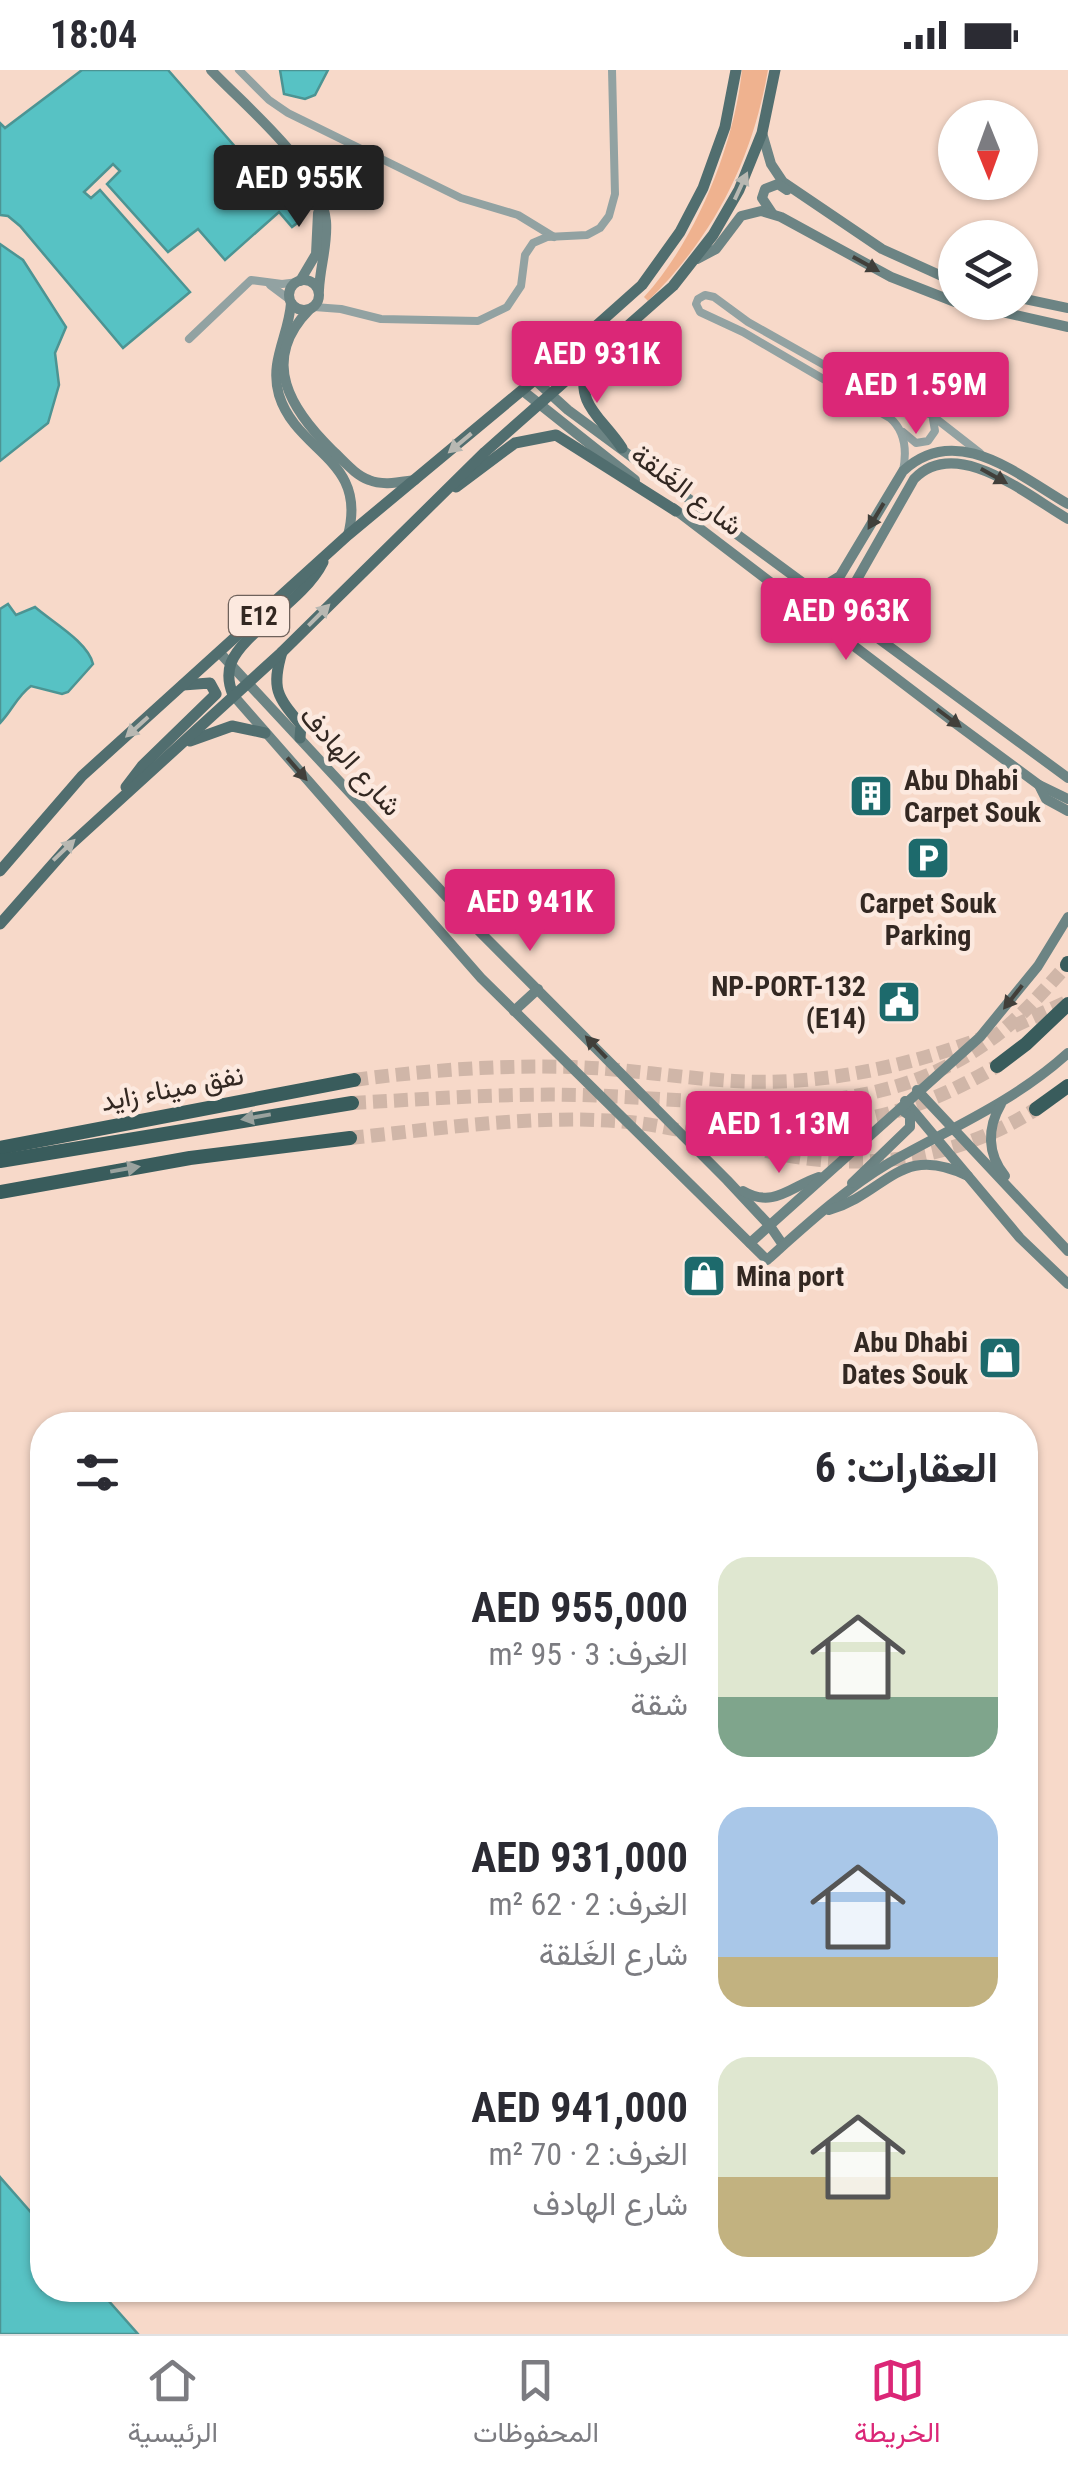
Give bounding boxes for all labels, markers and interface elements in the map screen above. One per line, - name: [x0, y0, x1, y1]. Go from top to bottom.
- text: 18:04: [50, 13, 137, 57]
- north arrow: [938, 100, 1038, 200]
- map controls: [938, 100, 1038, 320]
- pin: AED 955K: [196, 145, 402, 230]
- text: AED 955K: [236, 158, 362, 196]
- one-way arrow: [732, 171, 749, 200]
- button: layers: [938, 220, 1038, 320]
- one-way arrow: [851, 256, 880, 273]
- pin: AED 931K: [494, 321, 700, 406]
- text: AED 931K: [534, 334, 660, 372]
- pin: AED 1.59M: [802, 352, 1030, 437]
- text: AED 1.59M: [845, 365, 987, 403]
- one-way arrow: [448, 432, 473, 453]
- street label: شارع الغَلقة: [624, 437, 749, 544]
- one-way arrow: [980, 467, 1008, 485]
- one-way arrow: [868, 502, 885, 530]
- pin: AED 963K: [743, 578, 949, 663]
- text: AED 963K: [783, 591, 909, 629]
- road number: E12: [229, 596, 289, 636]
- one-way arrow: [306, 604, 330, 627]
- street label: شارع الهادف: [292, 699, 409, 824]
- one-way arrow: [935, 708, 961, 729]
- one-way arrow: [125, 715, 149, 738]
- one-way arrow: [285, 756, 307, 781]
- place label: Abu Dhabi Carpet Souk: [904, 764, 1042, 829]
- building icon: Abu Dhabi Carpet Souk: [848, 773, 894, 819]
- parking icon: Carpet Souk Parking: [905, 835, 951, 881]
- one-way arrow: [52, 839, 76, 862]
- pin: AED 941K: [427, 869, 633, 954]
- text: AED 941K: [467, 882, 593, 920]
- place label: Carpet Souk Parking: [860, 887, 997, 952]
- place label: NP-PORT-132 (E14): [711, 970, 866, 1035]
- public building icon: NP-PORT-132 (E14): [876, 979, 922, 1025]
- one-way arrow: [1004, 984, 1024, 1010]
- one-way arrow: [585, 1036, 609, 1060]
- street label: نفق ميناء زايد: [98, 1058, 247, 1119]
- pin: AED 1.13M: [665, 1091, 893, 1176]
- text: AED 1.13M: [708, 1104, 850, 1142]
- one-way arrow: [240, 1110, 271, 1125]
- one-way arrow: [110, 1161, 142, 1176]
- shop icon: Mina port: [681, 1253, 727, 1299]
- place label: Mina port: [736, 1260, 844, 1293]
- place label: Abu Dhabi Dates Souk: [842, 1326, 969, 1391]
- shop icon: Abu Dhabi Dates Souk: [977, 1335, 1023, 1381]
- text: العقارات: 6: [815, 1443, 998, 1492]
- icon: filters: [70, 1445, 125, 1500]
- text: AED 955,000: [471, 1583, 688, 1632]
- icon: home: [798, 1597, 918, 1717]
- text: الغرف: 3 · 95 m²: [488, 1635, 688, 1673]
- text: شقة: [630, 1685, 688, 1723]
- text: AED 931,000: [471, 1833, 688, 1882]
- icon: home: [798, 1847, 918, 1967]
- text: الغرف: 2 · 62 m²: [488, 1885, 688, 1923]
- text: شارع الغَلقة: [539, 1935, 688, 1973]
- text: AED 941,000: [471, 2083, 688, 2132]
- icon: home: [798, 2097, 918, 2217]
- text: الغرف: 2 · 70 m²: [488, 2135, 688, 2173]
- text: شارع الهادف: [532, 2185, 688, 2223]
- tab: الرئيسية: [127, 2353, 218, 2457]
- tab: المحفوظات: [473, 2353, 599, 2457]
- tab: الخريطة: [854, 2353, 941, 2457]

